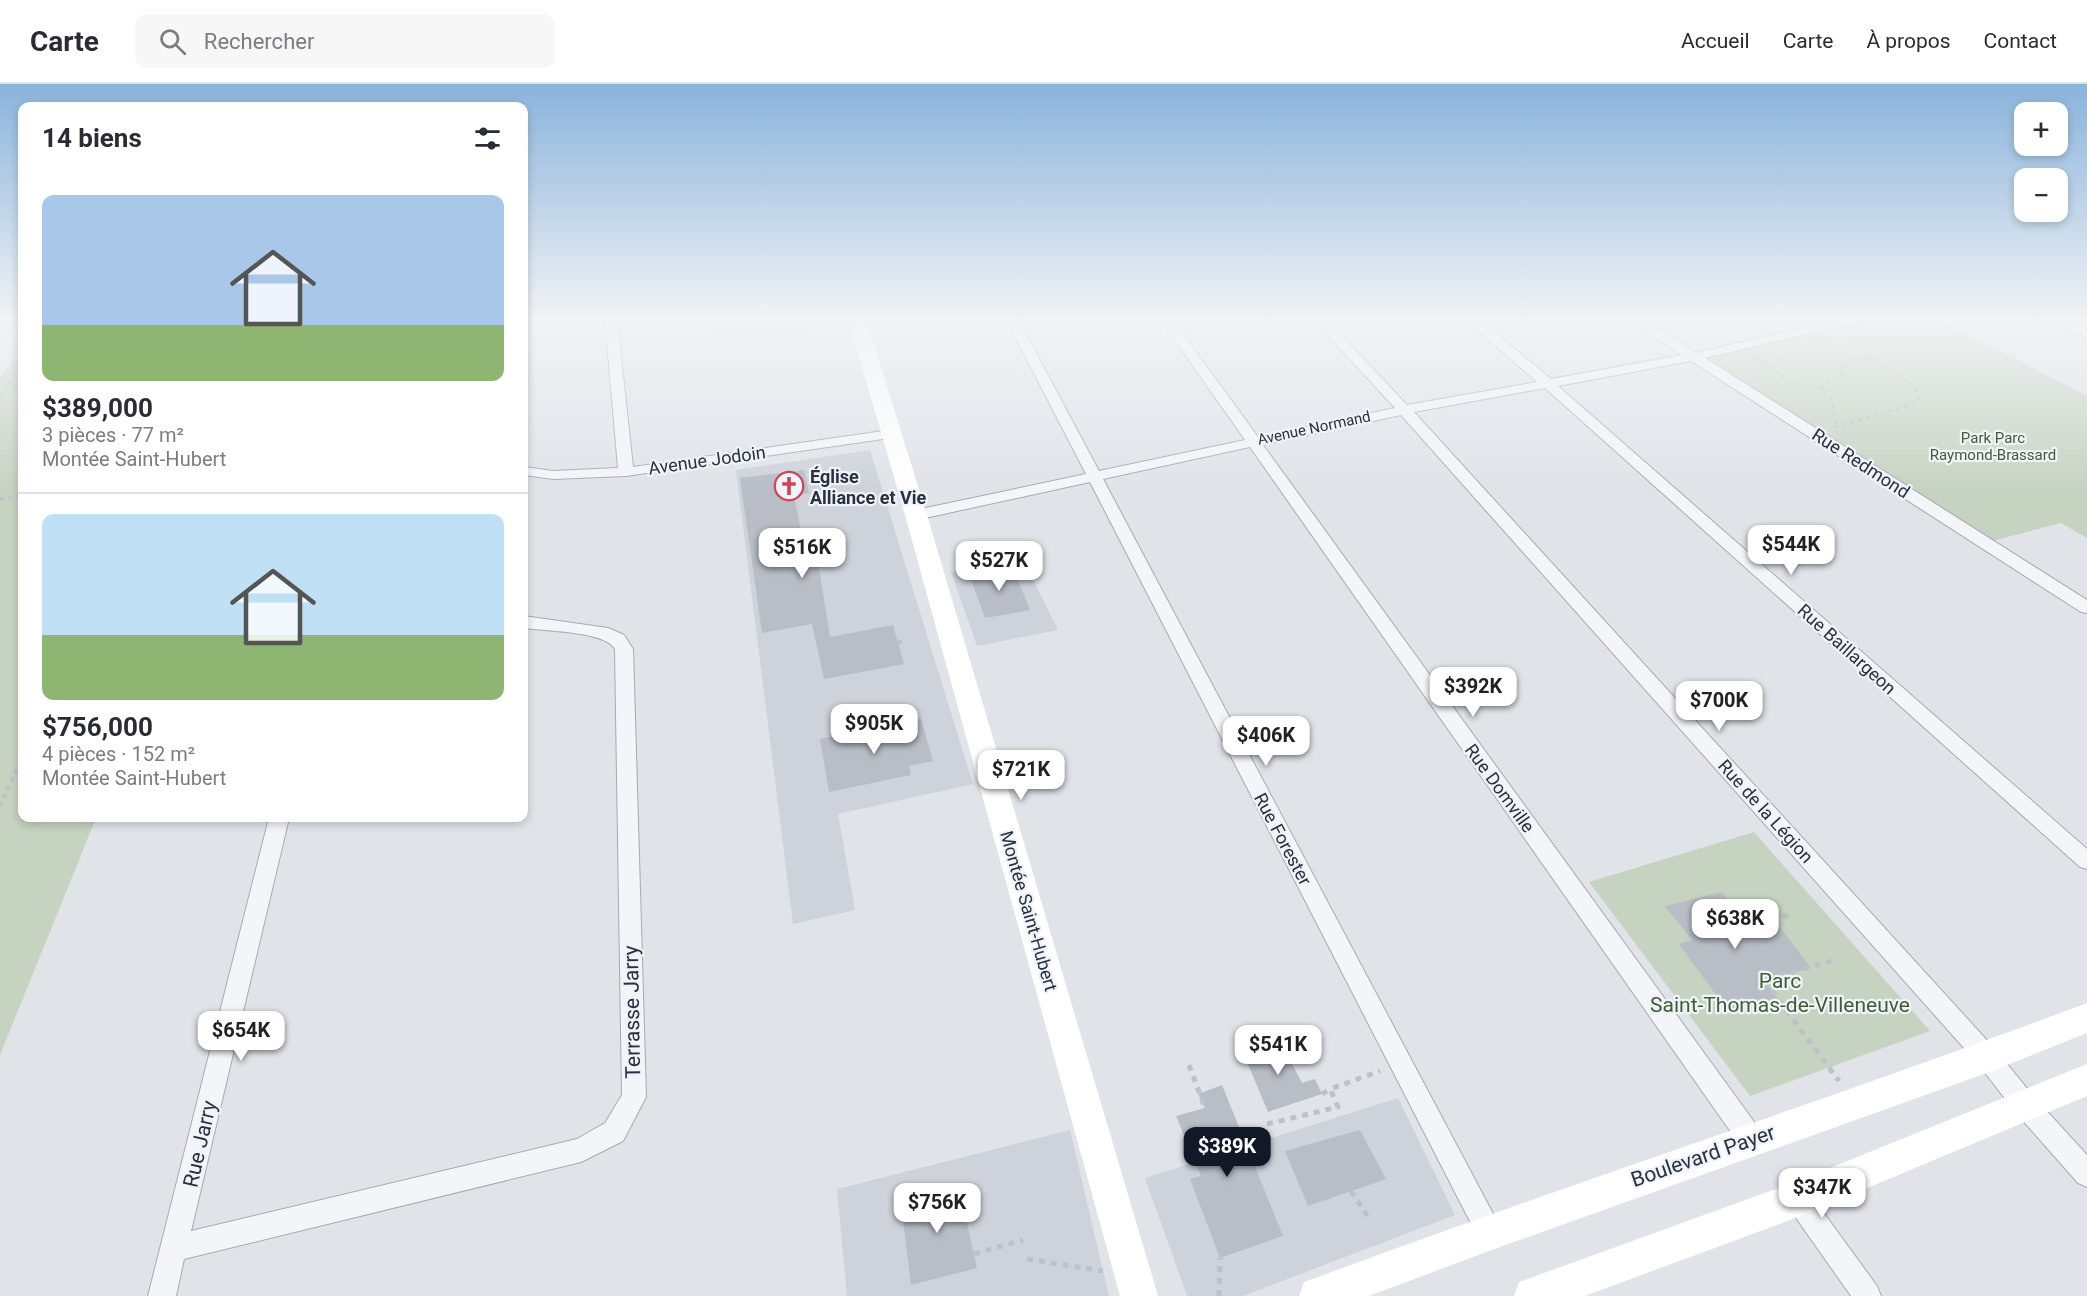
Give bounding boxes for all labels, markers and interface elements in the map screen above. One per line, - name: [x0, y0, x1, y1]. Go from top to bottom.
- search box: [135, 14, 555, 68]
- text: Carte: [30, 25, 99, 58]
- icon: search: [156, 25, 189, 58]
- text: Rechercher: [204, 29, 314, 54]
- text: Accueil: [1681, 29, 1750, 53]
- text: Carte: [1783, 29, 1833, 53]
- text: À propos: [1866, 29, 1951, 53]
- text: Contact: [1984, 29, 2057, 53]
- map controls: [2014, 102, 2068, 222]
- button: +: [2014, 102, 2068, 156]
- icon: filters: [471, 122, 504, 155]
- text: 14 biens: [42, 123, 142, 153]
- button: −: [2014, 168, 2068, 222]
- icon: home: [219, 234, 327, 342]
- text: $389,000: [42, 393, 153, 423]
- street label: Avenue Normand: [1256, 407, 1372, 449]
- text: 3 pièces · 77 m²: [42, 423, 184, 447]
- street label: Rue Redmond: [1808, 424, 1914, 502]
- park label: Park Parc Raymond-Brassard: [1930, 429, 2056, 464]
- street label: Avenue Jodoin: [647, 441, 767, 479]
- text: Montée Saint-Hubert: [42, 447, 226, 471]
- place label: Église Alliance et Vie: [810, 466, 926, 508]
- church icon: Église Alliance et Vie: [773, 470, 805, 502]
- pin: $544K: [1749, 525, 1833, 576]
- pin: $516K: [760, 528, 844, 579]
- text: $544K: [1762, 532, 1820, 556]
- text: $516K: [773, 535, 831, 559]
- pin: $527K: [957, 541, 1041, 592]
- text: $527K: [970, 548, 1028, 572]
- icon: home: [219, 553, 327, 661]
- street label: Rue Baillargeon: [1794, 599, 1900, 699]
- pin: $392K: [1431, 667, 1515, 718]
- text: $392K: [1444, 674, 1502, 698]
- pin: $700K: [1677, 681, 1761, 732]
- text: $700K: [1690, 688, 1748, 712]
- pin: $905K: [832, 704, 916, 755]
- text: $905K: [845, 711, 903, 735]
- text: $756,000: [42, 712, 153, 742]
- pin: $406K: [1224, 716, 1308, 767]
- text: $406K: [1237, 723, 1295, 747]
- street label: Rue Domville: [1461, 740, 1539, 836]
- text: 4 pièces · 152 m²: [42, 742, 195, 766]
- pin: $721K: [979, 750, 1063, 801]
- street label: Rue de la Légion: [1714, 755, 1818, 867]
- text: $721K: [992, 757, 1050, 781]
- text: Montée Saint-Hubert: [42, 766, 226, 790]
- street label: Rue Forester: [1250, 789, 1316, 889]
- street label: Montée Saint-Hubert: [996, 828, 1062, 994]
- pin: $638K: [1693, 899, 1777, 950]
- text: $638K: [1706, 906, 1764, 930]
- street label: Terrasse Jarry: [619, 945, 645, 1079]
- park label: Parc Saint-Thomas-de-Villeneuve: [1650, 969, 1910, 1017]
- pin: $654K: [199, 1011, 283, 1062]
- text: $654K: [212, 1018, 270, 1042]
- pin: $541K: [1236, 1025, 1320, 1076]
- text: $541K: [1249, 1032, 1307, 1056]
- street label: Rue Jarry: [178, 1098, 222, 1190]
- street label: Boulevard Payer: [1628, 1120, 1778, 1192]
- pin: $389K: [1185, 1127, 1269, 1178]
- text: $389K: [1198, 1134, 1256, 1158]
- pin: $347K: [1780, 1168, 1864, 1219]
- text: $347K: [1793, 1175, 1851, 1199]
- pin: $756K: [895, 1183, 979, 1234]
- text: $756K: [908, 1190, 966, 1214]

